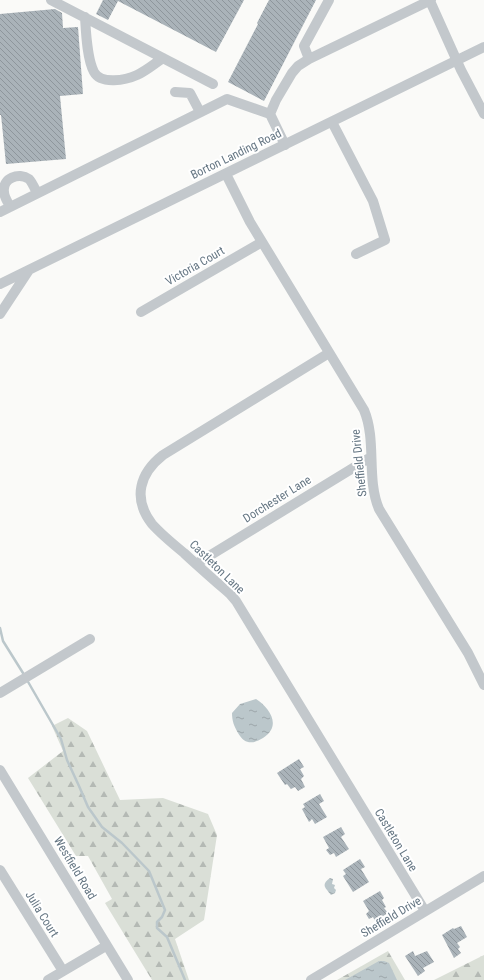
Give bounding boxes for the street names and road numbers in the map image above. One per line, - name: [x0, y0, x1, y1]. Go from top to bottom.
- street label: Borton Landing Road: [188, 126, 284, 182]
- street label: Victoria Court: [163, 243, 227, 288]
- street label: Sheffield Drive: [348, 428, 369, 497]
- street label: Dorchester Lane: [240, 472, 314, 525]
- street label: Castleton Lane: [187, 537, 248, 597]
- street label: Castleton Lane: [372, 806, 420, 874]
- street label: Westfield Road: [51, 834, 99, 902]
- street label: Julia Court: [22, 888, 62, 940]
- street label: Sheffield Drive: [358, 893, 424, 940]

